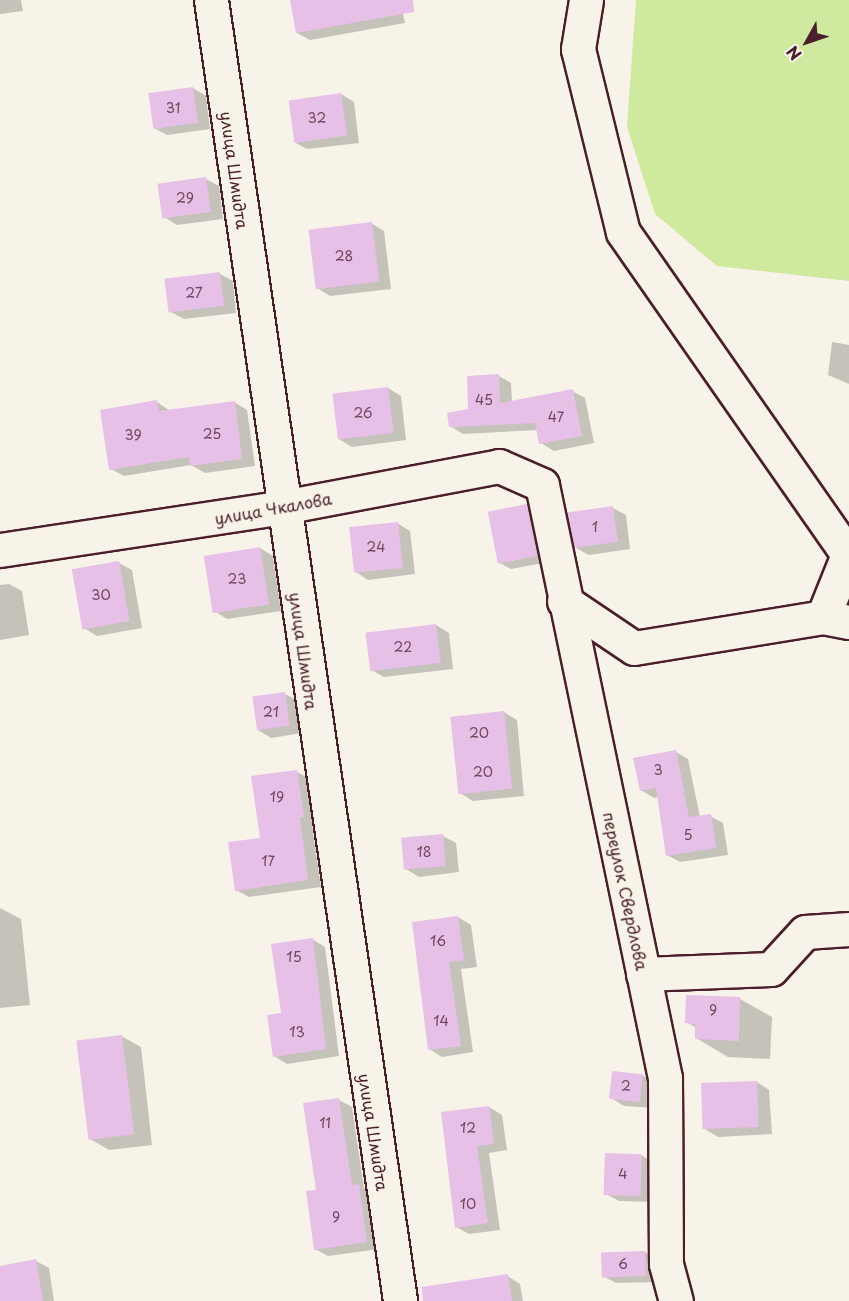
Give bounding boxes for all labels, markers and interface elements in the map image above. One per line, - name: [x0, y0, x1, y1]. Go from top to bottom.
- north arrow: [777, 12, 837, 72]
- text: N: [780, 41, 806, 66]
- house number: 31: [166, 100, 180, 116]
- street label: улица Шмидта: [217, 110, 253, 230]
- house number: 32: [308, 110, 326, 126]
- house number: 29: [176, 190, 194, 206]
- house number: 28: [335, 248, 353, 264]
- house number: 27: [185, 285, 203, 301]
- house number: 45: [475, 392, 493, 408]
- house number: 26: [353, 405, 373, 421]
- house number: 47: [548, 409, 564, 425]
- house number: 25: [203, 426, 221, 442]
- house number: 39: [124, 427, 142, 443]
- street label: улица Чкалова: [212, 488, 334, 528]
- house number: 1: [592, 519, 598, 535]
- house number: 24: [367, 539, 385, 555]
- house number: 23: [228, 571, 246, 587]
- house number: 30: [91, 587, 111, 603]
- street label: улица Шмидта: [286, 591, 322, 711]
- house number: 22: [394, 639, 412, 655]
- house number: 21: [263, 704, 279, 720]
- house number: 20: [469, 725, 489, 741]
- house number: 3: [653, 762, 663, 778]
- house number: 20: [473, 764, 493, 780]
- house number: 19: [270, 789, 284, 805]
- street label: переулок Свердлова: [600, 810, 652, 972]
- house number: 5: [683, 827, 693, 843]
- house number: 18: [416, 844, 432, 860]
- house number: 17: [261, 853, 275, 869]
- house number: 16: [430, 933, 446, 949]
- house number: 15: [286, 949, 302, 965]
- house number: 9: [709, 1002, 717, 1018]
- house number: 14: [433, 1013, 449, 1029]
- house number: 13: [289, 1024, 305, 1040]
- street label: улица Шмидта: [355, 1072, 393, 1192]
- house number: 2: [621, 1078, 631, 1094]
- house number: 11: [319, 1115, 331, 1131]
- house number: 12: [460, 1120, 476, 1136]
- house number: 4: [618, 1166, 628, 1182]
- house number: 10: [460, 1196, 476, 1212]
- house number: 9: [332, 1209, 340, 1225]
- house number: 6: [618, 1256, 628, 1272]

